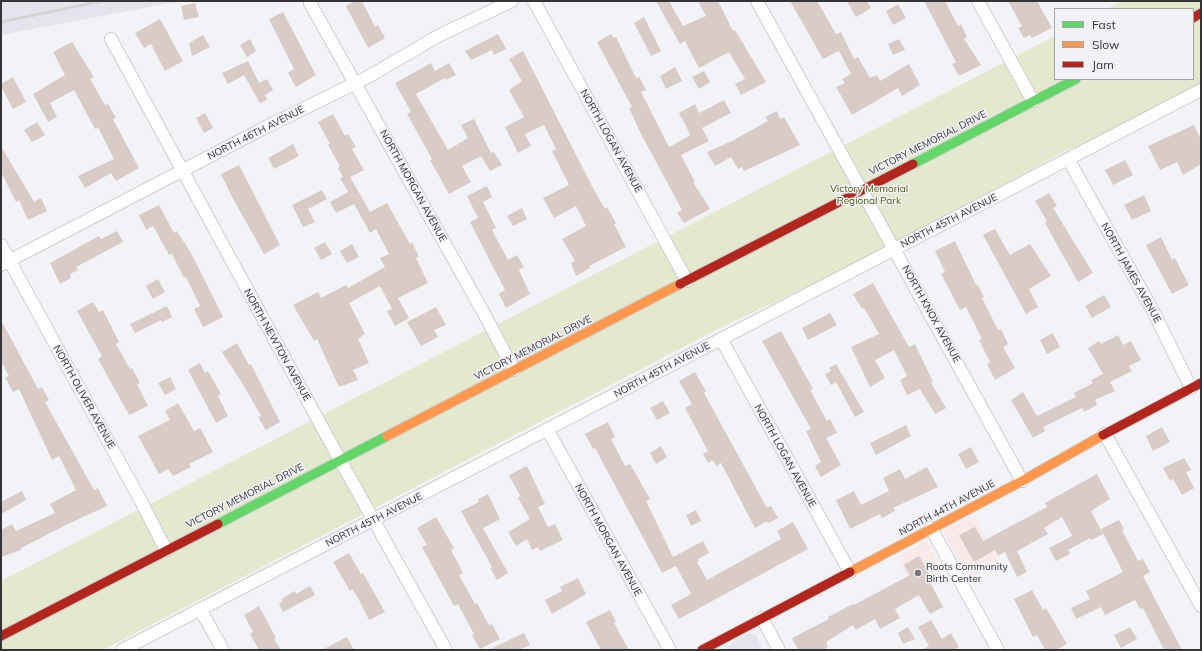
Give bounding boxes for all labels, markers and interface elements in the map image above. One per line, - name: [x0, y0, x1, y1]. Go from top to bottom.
- legend: [1054, 8, 1194, 80]
- text: Fast: [1092, 17, 1116, 32]
- text: Slow: [1092, 37, 1120, 52]
- text: Jam: [1092, 57, 1114, 72]
- street label: NORTH LOGAN AVENUE: [578, 87, 644, 195]
- street label: NORTH 46TH AVENUE: [206, 103, 306, 163]
- street label: VICTORY MEMORIAL DRIVE: [867, 108, 989, 178]
- street label: NORTH MORGAN AVENUE: [377, 128, 449, 244]
- park label: Victory Memorial Regional Park: [830, 183, 908, 206]
- street label: NORTH 45TH AVENUE: [899, 191, 999, 251]
- street label: NORTH JAMES AVENUE: [1099, 221, 1163, 325]
- street label: NORTH KNOX AVENUE: [899, 263, 963, 365]
- street label: NORTH NEWTON AVENUE: [241, 287, 313, 403]
- street label: VICTORY MEMORIAL DRIVE: [472, 313, 594, 383]
- street label: NORTH 45TH AVENUE: [612, 340, 712, 400]
- street label: NORTH OLIVER AVENUE: [50, 343, 118, 451]
- street label: NORTH LOGAN AVENUE: [752, 402, 818, 510]
- street label: VICTORY MEMORIAL DRIVE: [184, 461, 306, 531]
- street label: NORTH 44TH AVENUE: [897, 478, 997, 538]
- street label: NORTH MORGAN AVENUE: [572, 482, 644, 598]
- street label: NORTH 45TH AVENUE: [324, 490, 424, 550]
- place label: Roots Community Birth Center: [926, 561, 1008, 584]
- marker: Roots Community Birth Center: [913, 568, 923, 578]

